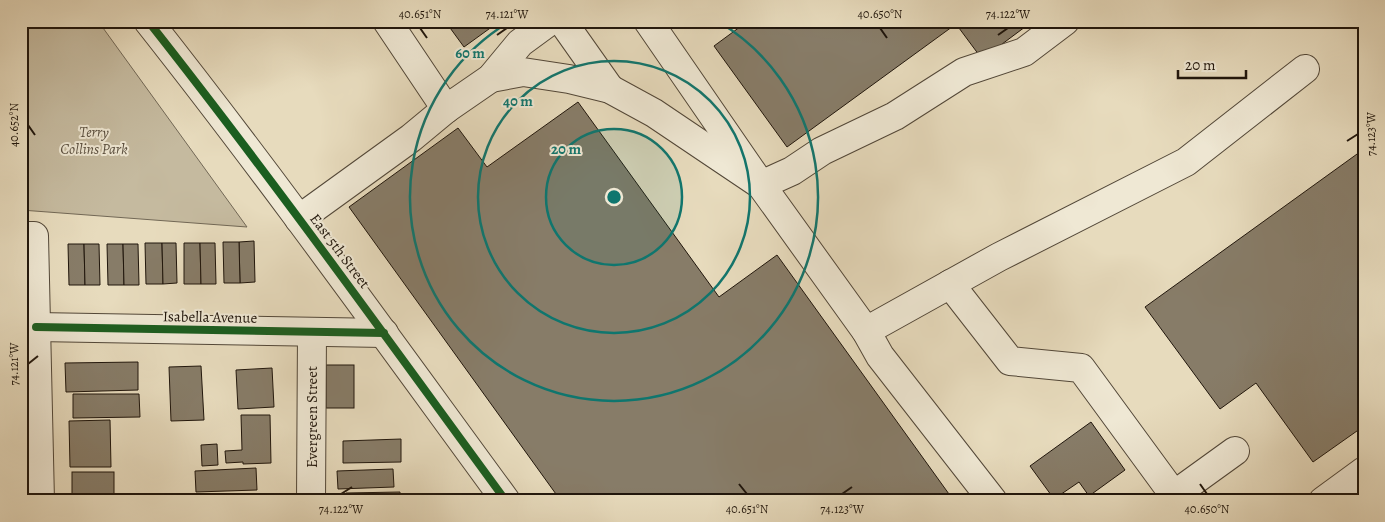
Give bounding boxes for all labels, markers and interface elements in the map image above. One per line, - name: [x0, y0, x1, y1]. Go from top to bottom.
- text: 40.651°N: [399, 6, 442, 22]
- text: 74.121°W: [486, 6, 529, 22]
- text: 40.650°N: [858, 6, 903, 22]
- text: 74.122°W: [986, 6, 1031, 22]
- text: 60 m: [455, 43, 485, 63]
- scale bar: [1178, 48, 1245, 80]
- text: 20 m: [1185, 55, 1216, 75]
- text: 40 m: [503, 91, 533, 111]
- text: 40.652°N: [6, 103, 22, 147]
- text: 74.123°W: [1363, 111, 1379, 156]
- park label: Terry Collins Park: [60, 122, 128, 159]
- text: 20 m: [551, 139, 581, 159]
- centre of rings: [605, 188, 623, 206]
- street label: East 5th Street: [305, 210, 375, 293]
- street label: Isabella Avenue: [163, 306, 258, 328]
- text: 74.121°W: [6, 342, 22, 385]
- street label: Evergreen Street: [302, 366, 322, 468]
- text: 74.122°W: [319, 501, 364, 517]
- text: 40.651°N: [726, 501, 769, 517]
- text: 74.123°W: [820, 501, 865, 517]
- text: 40.650°N: [1185, 501, 1230, 517]

